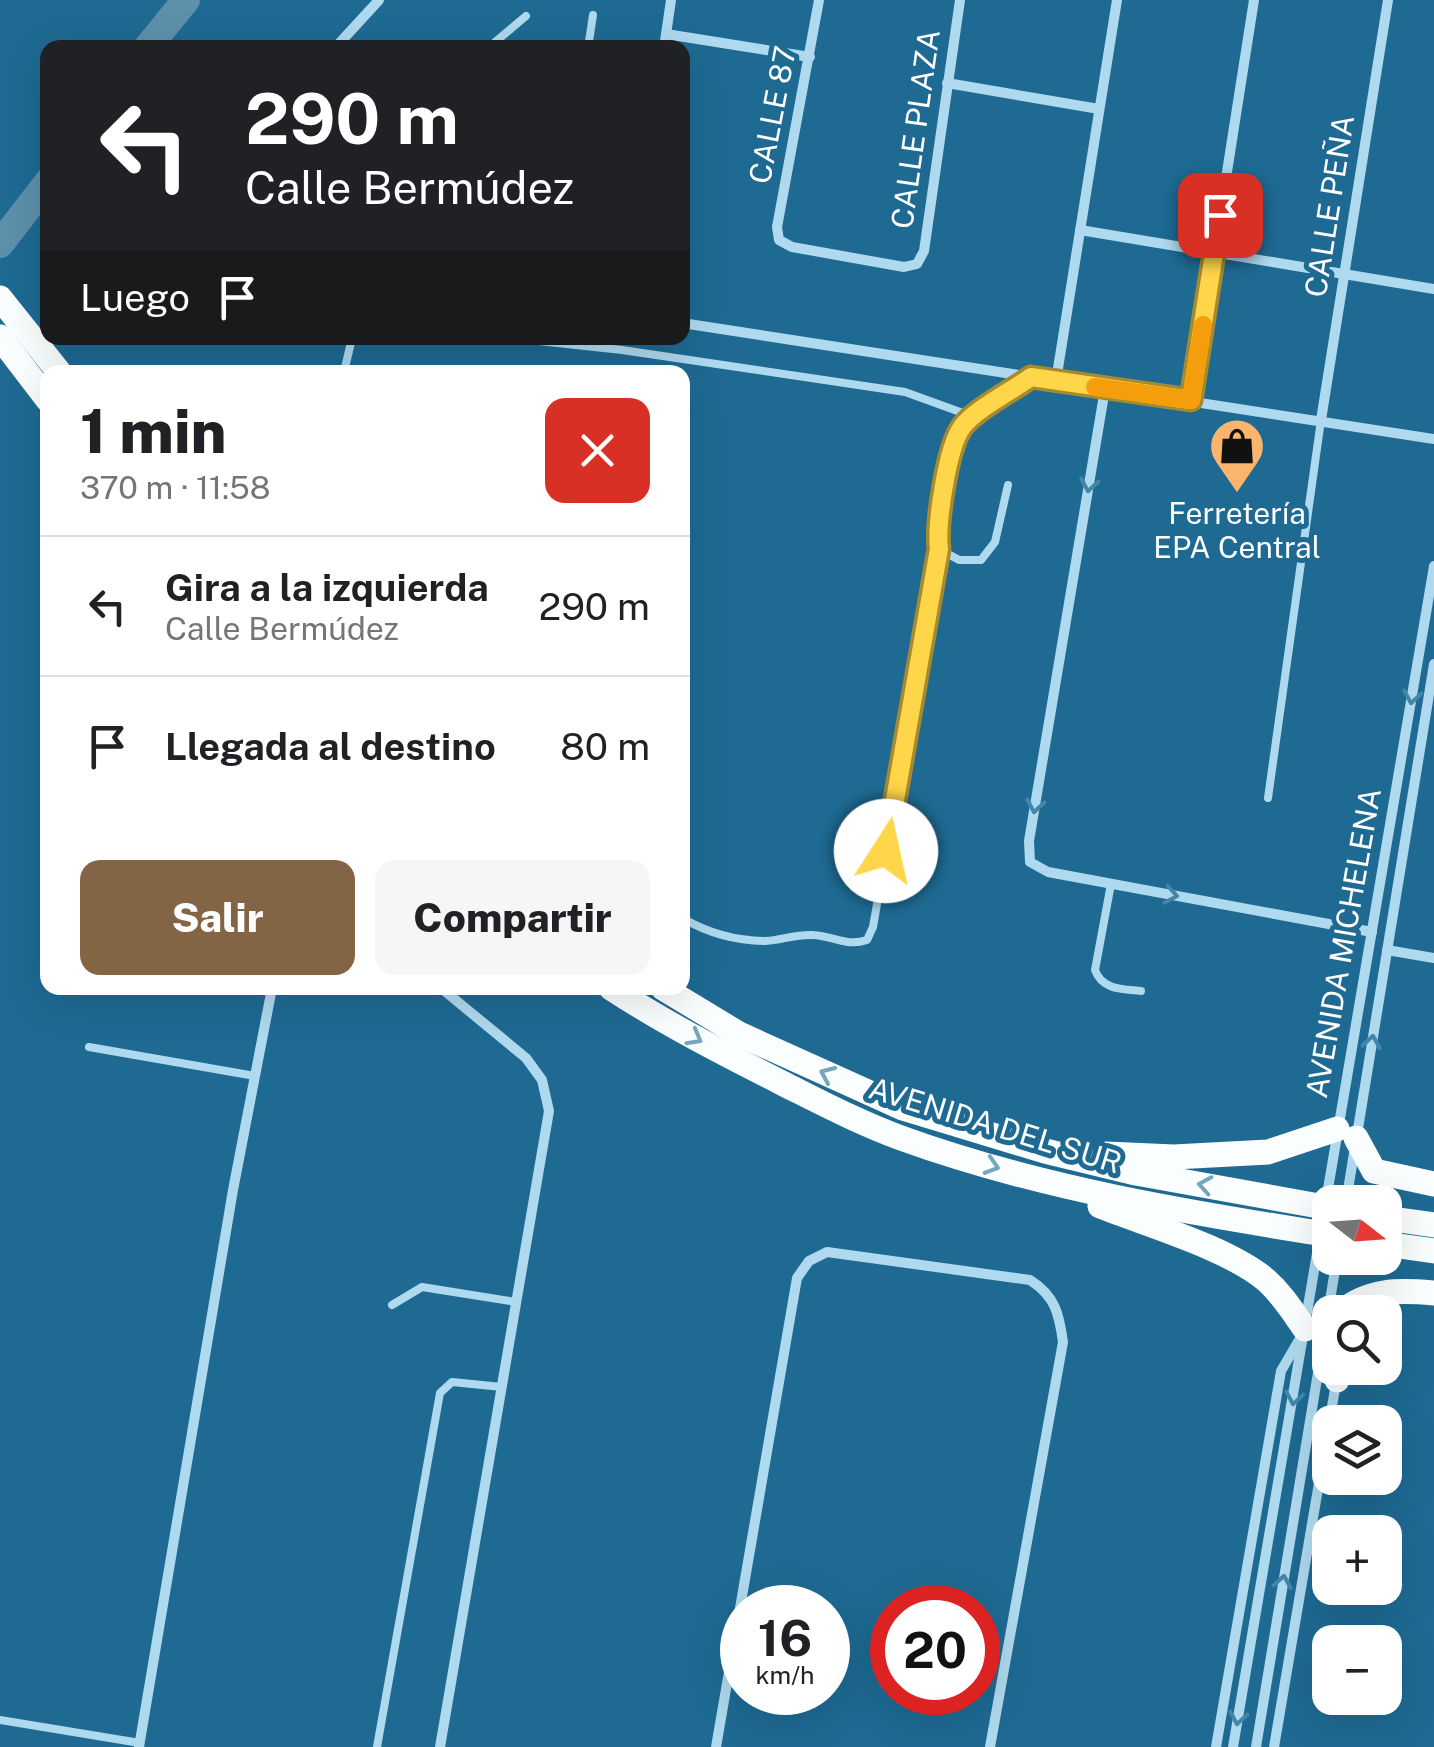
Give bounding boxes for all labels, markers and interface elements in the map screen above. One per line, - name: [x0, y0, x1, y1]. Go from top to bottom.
- street label: CALLE PLAZA: [883, 27, 947, 231]
- street label: CALLE 87: [741, 43, 803, 186]
- text: 290 m: [245, 77, 459, 160]
- icon: left: [80, 80, 210, 210]
- street label: CALLE PEÑA: [1297, 112, 1361, 299]
- text: Calle Bermúdez: [245, 161, 574, 214]
- pin: [1178, 173, 1263, 258]
- icon: arrive: [1193, 188, 1248, 243]
- icon: arrive: [210, 270, 265, 325]
- text: Luego: [80, 275, 190, 320]
- text: 1 min: [80, 396, 227, 467]
- button: close: [545, 398, 650, 503]
- shop icon: Ferretería EPA Central: [1207, 416, 1267, 495]
- text: 370 m · 11:58: [80, 469, 270, 506]
- one-way arrow: [1079, 477, 1100, 494]
- place label: Ferretería EPA Central: [1153, 495, 1321, 565]
- text: Gira a la izquierda: [165, 565, 489, 610]
- icon: left: [80, 579, 135, 634]
- text: 290 m: [539, 584, 650, 629]
- text: Calle Bermúdez: [165, 610, 399, 647]
- one-way arrow: [1402, 689, 1423, 705]
- icon: arrive: [80, 719, 135, 774]
- text: Llegada al destino: [165, 724, 496, 769]
- text: 80 m: [560, 724, 650, 769]
- street label: AVENIDA MICHELENA: [1298, 785, 1388, 1101]
- one-way arrow: [1025, 797, 1046, 814]
- position arrow: [834, 799, 938, 903]
- button: Salir: [80, 860, 355, 975]
- button: Compartir: [375, 860, 650, 975]
- one-way arrow: [1163, 884, 1180, 905]
- one-way arrow: [684, 1025, 702, 1045]
- one-way arrow: [1361, 1033, 1382, 1050]
- one-way arrow: [819, 1066, 837, 1086]
- street label: AVENIDA DEL SUR: [865, 1070, 1126, 1181]
- one-way arrow: [983, 1154, 1000, 1175]
- one-way arrow: [1197, 1176, 1214, 1197]
- north arrow: [1312, 1185, 1402, 1275]
- map controls: [1312, 1185, 1402, 1715]
- button: search: [1312, 1295, 1402, 1385]
- one-way arrow: [1284, 1389, 1305, 1406]
- button: layers: [1312, 1405, 1402, 1495]
- button: +: [1312, 1515, 1402, 1605]
- one-way arrow: [1272, 1573, 1293, 1590]
- speed limit sign: 20: [870, 1585, 1000, 1715]
- text: 16: [758, 1608, 812, 1667]
- button: −: [1312, 1625, 1402, 1715]
- text: km/h: [756, 1660, 814, 1690]
- one-way arrow: [1229, 1709, 1250, 1726]

